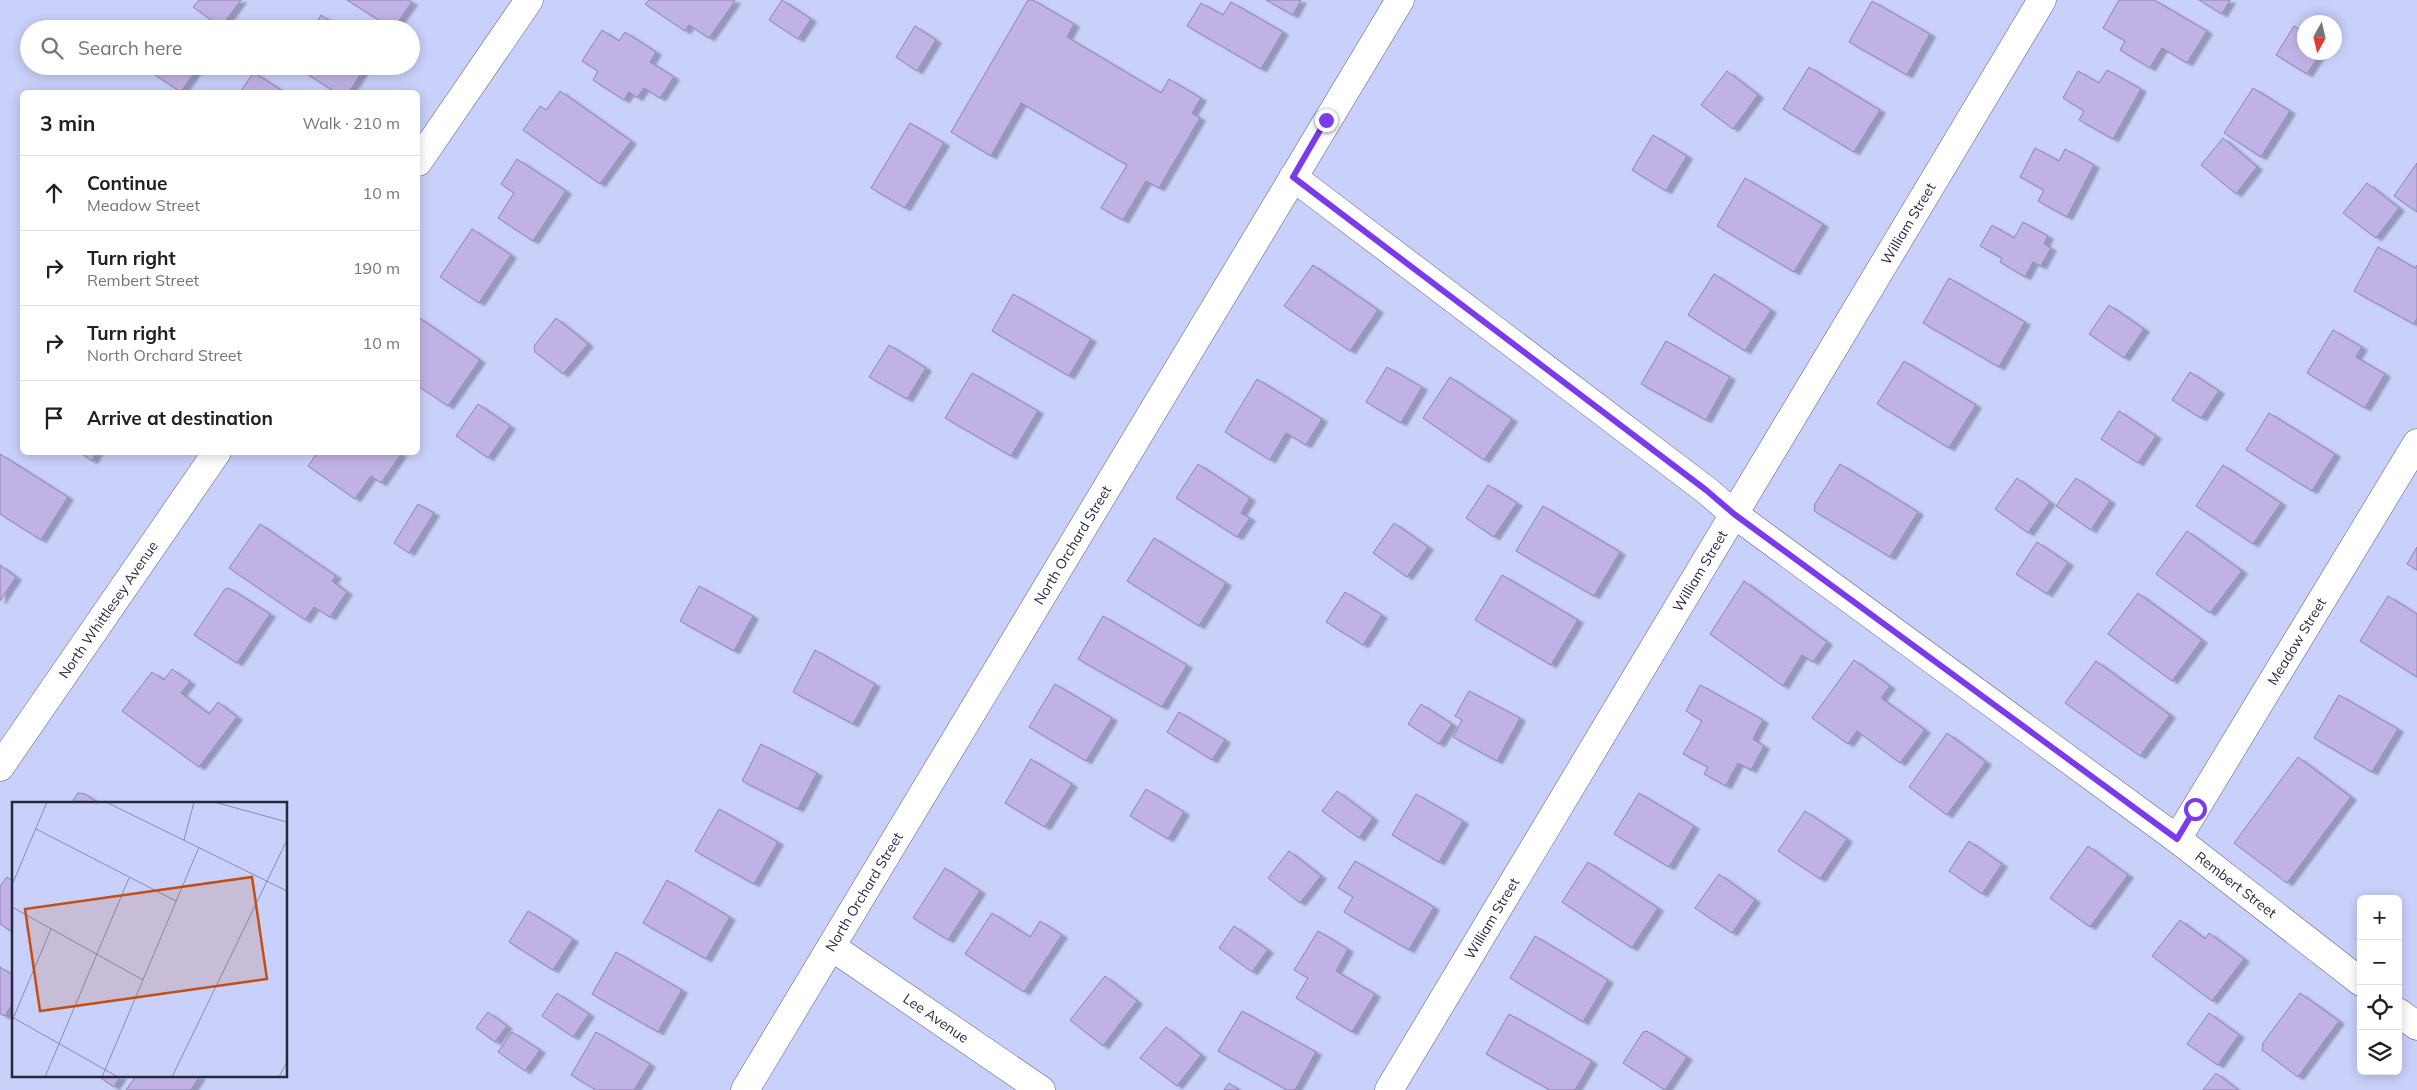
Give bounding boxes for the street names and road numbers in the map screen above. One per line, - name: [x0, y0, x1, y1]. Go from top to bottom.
- street label: William Street: [1877, 179, 1939, 268]
- street label: North Orchard Street: [1030, 482, 1115, 608]
- street label: William Street: [1669, 527, 1731, 615]
- street label: North Whittlesey Avenue: [55, 538, 162, 682]
- street label: Meadow Street: [2263, 594, 2330, 688]
- street label: North Orchard Street: [821, 829, 907, 955]
- street label: Rembert Street: [2191, 847, 2280, 922]
- street label: William Street: [1460, 874, 1523, 963]
- street label: Lee Avenue: [900, 989, 972, 1047]

